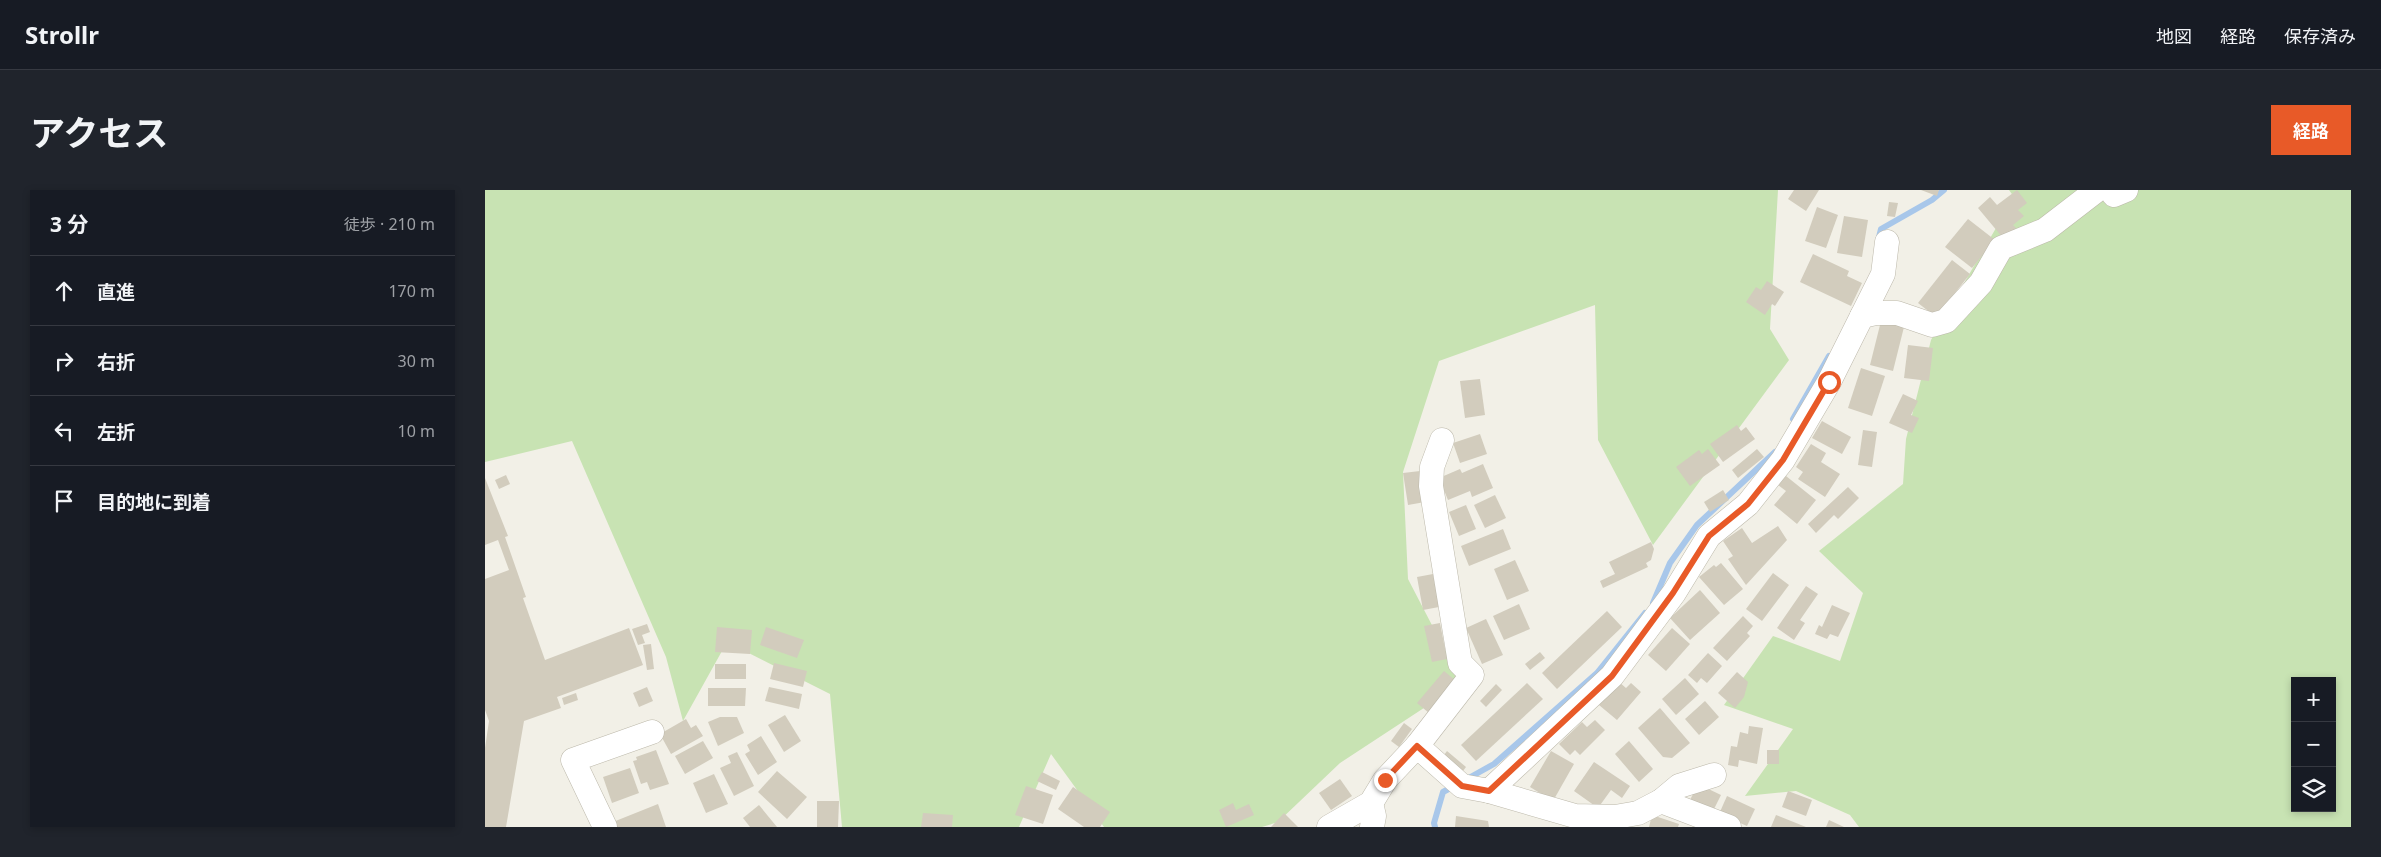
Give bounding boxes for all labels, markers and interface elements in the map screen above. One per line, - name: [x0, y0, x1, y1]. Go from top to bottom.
- text: Strollr: [25, 18, 99, 51]
- text: 地図: [2156, 24, 2192, 48]
- text: 経路: [2220, 24, 2256, 48]
- text: 保存済み: [2284, 24, 2356, 48]
- button: 経路: [2271, 105, 2351, 155]
- text: アクセス: [30, 109, 168, 156]
- text: 3 分: [50, 210, 88, 238]
- text: 徒歩 · 210 m: [344, 213, 435, 235]
- icon: ahead: [50, 277, 78, 305]
- text: 直進: [97, 279, 135, 305]
- text: 170 m: [388, 280, 435, 302]
- icon: right: [50, 347, 78, 375]
- text: 右折: [97, 349, 135, 375]
- text: 30 m: [398, 350, 435, 372]
- route start: [1818, 371, 1841, 394]
- icon: left: [50, 417, 78, 445]
- text: 左折: [97, 419, 135, 445]
- text: 10 m: [398, 420, 435, 442]
- icon: arrive: [50, 487, 78, 515]
- text: 目的地に到着: [97, 489, 211, 515]
- map controls: [2291, 677, 2336, 812]
- button: +: [2291, 677, 2336, 722]
- button: −: [2291, 722, 2336, 767]
- button: layers: [2291, 767, 2336, 812]
- route end: [1374, 769, 1397, 792]

